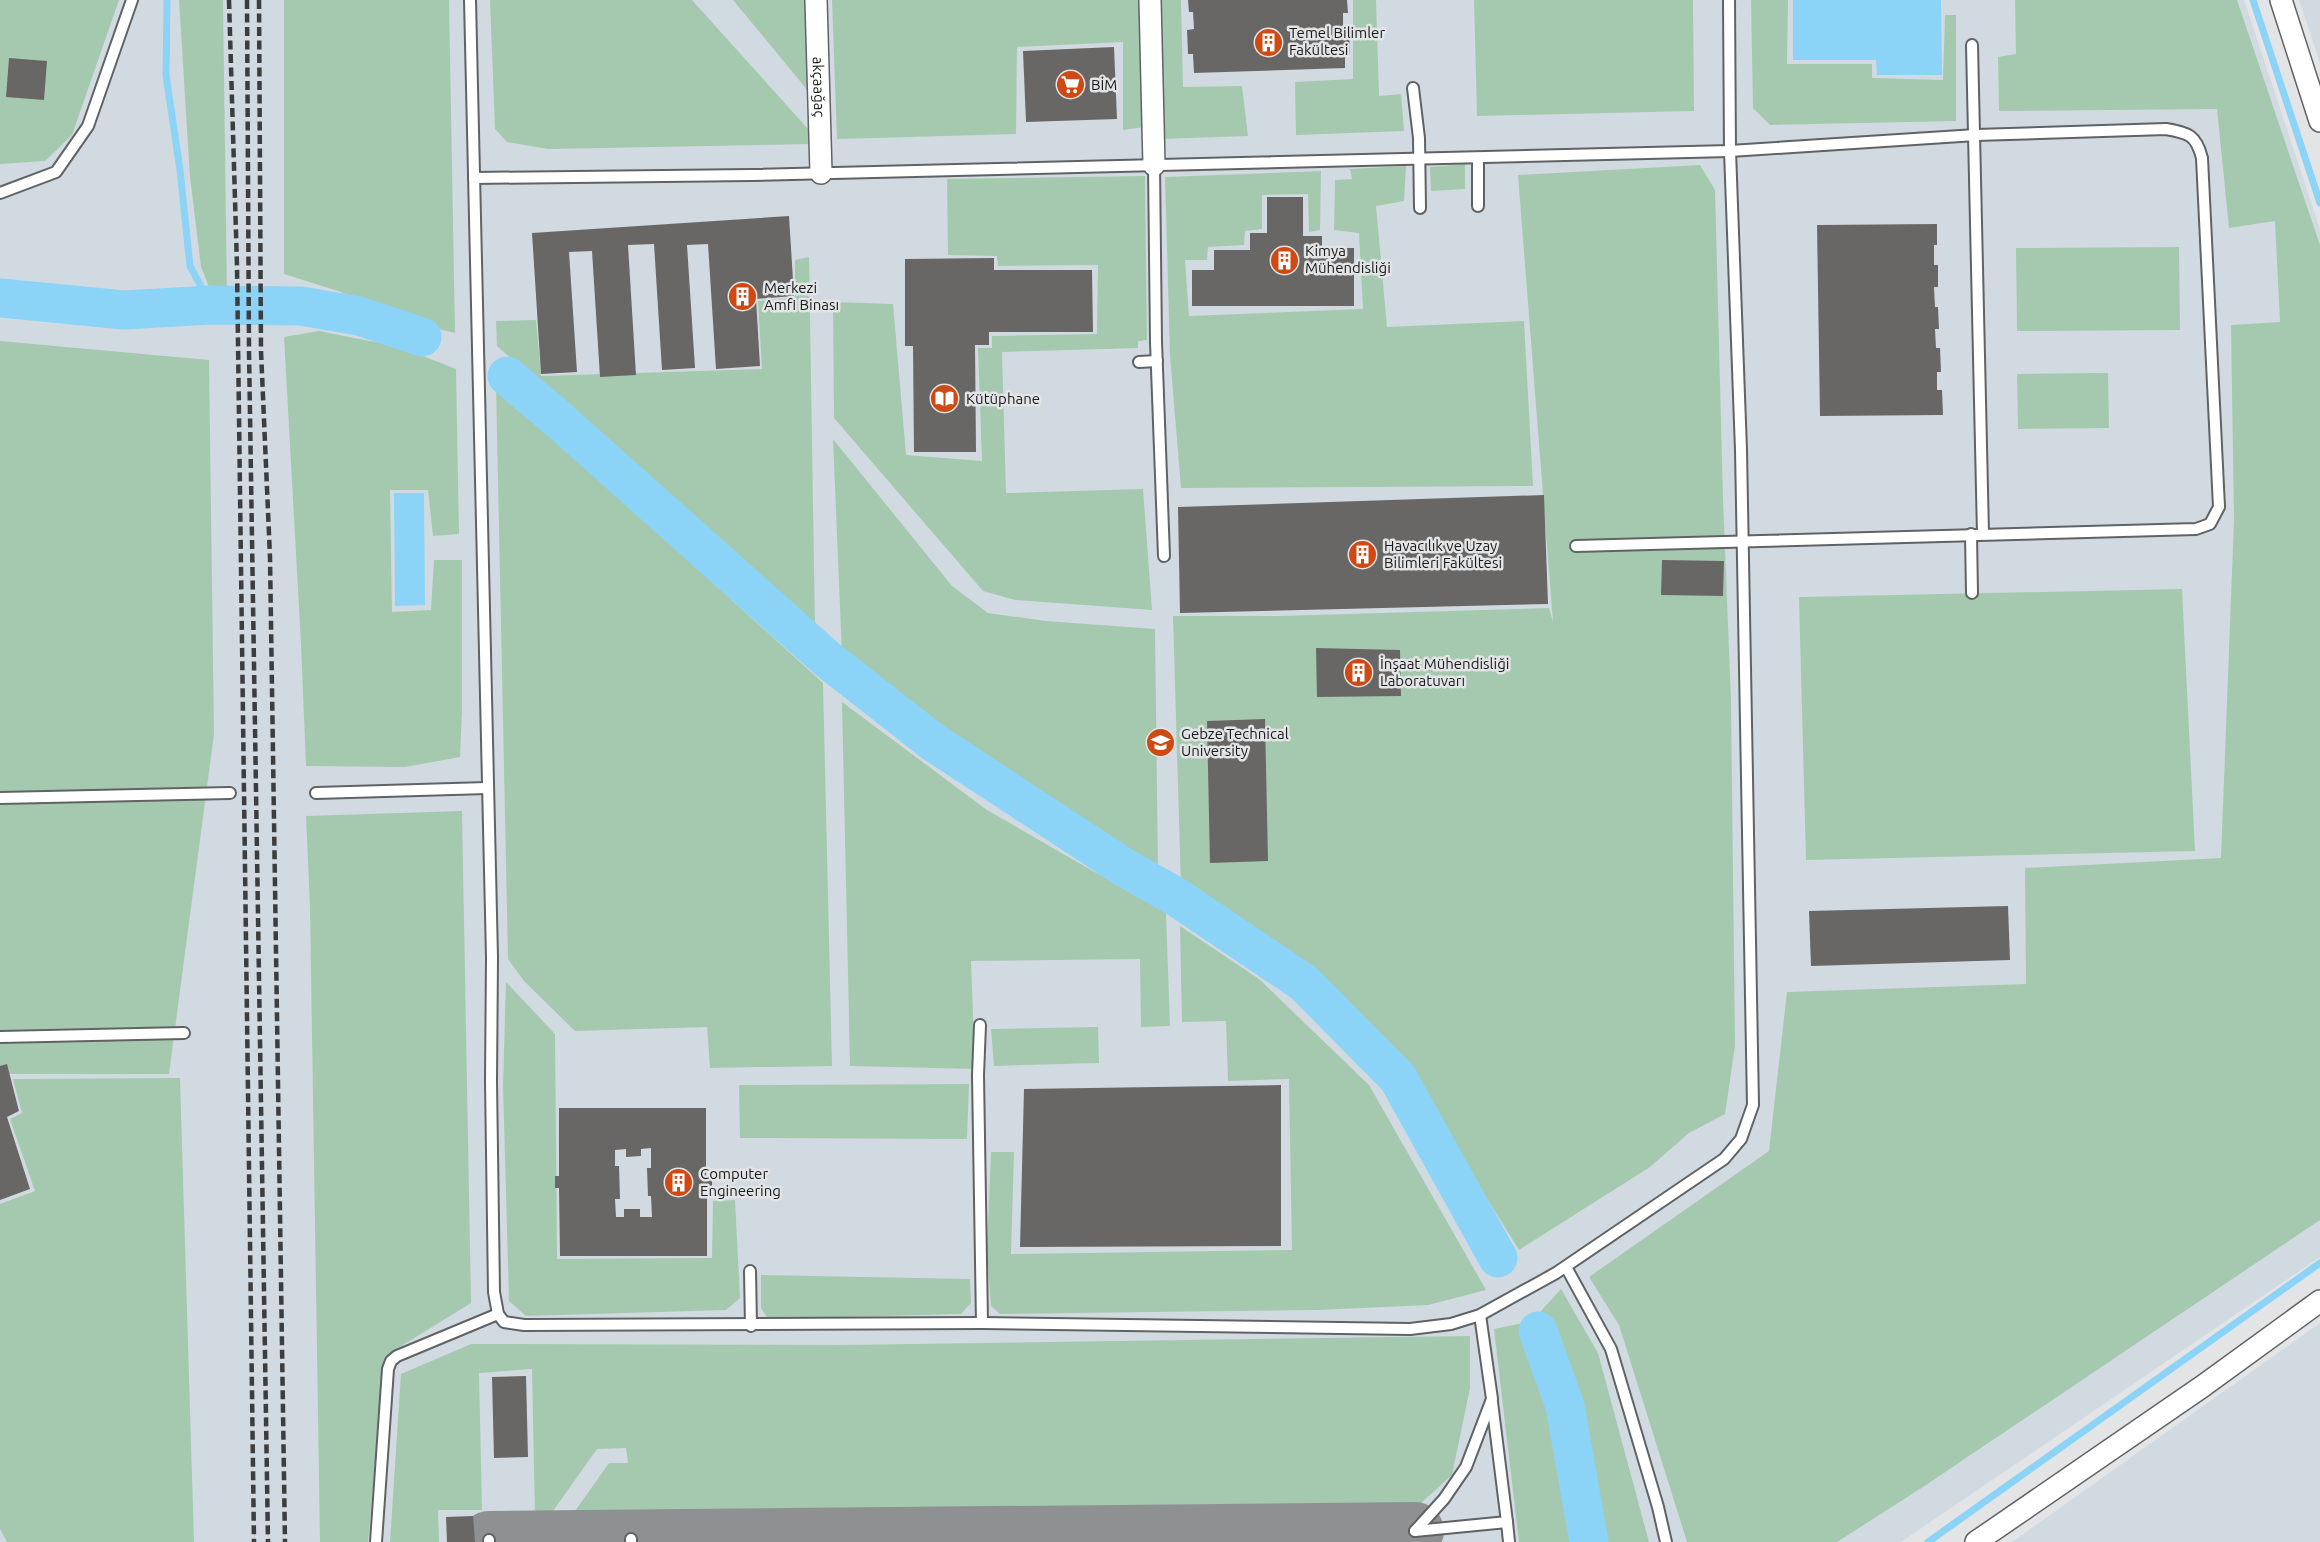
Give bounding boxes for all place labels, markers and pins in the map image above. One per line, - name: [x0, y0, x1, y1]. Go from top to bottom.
- place label: Temel Bilimler Fakültesi: [1289, 24, 1385, 58]
- building icon: Temel Bilimler Fakültesi: [1252, 26, 1284, 58]
- supermarket icon: BİM: [1054, 69, 1086, 101]
- place label: BİM: [1091, 76, 1117, 93]
- place label: Kimya Mühendisliği: [1305, 242, 1391, 276]
- building icon: Kimya Mühendisliği: [1268, 244, 1300, 276]
- place label: Merkezi Amfi Binası: [764, 279, 839, 313]
- building icon: Merkezi Amfi Binası: [727, 281, 759, 313]
- library icon: Kütüphane: [929, 383, 961, 415]
- place label: Kütüphane: [966, 390, 1040, 407]
- place label: Havacılık ve Uzay Bilimleri Fakültesi: [1384, 537, 1502, 571]
- building icon: Havacılık ve Uzay Bilimleri Fakültesi: [1347, 539, 1379, 571]
- place label: İnşaat Mühendisliği Laboratuvarı: [1380, 655, 1509, 689]
- building icon: İnşaat Mühendisliği Laboratuvarı: [1343, 657, 1375, 689]
- place label: Gebze Technical University: [1181, 725, 1289, 759]
- school or university icon: Gebze Technical University: [1144, 727, 1176, 759]
- place label: Computer Engineering: [700, 1165, 781, 1199]
- building icon: Computer Engineering: [663, 1167, 695, 1199]

